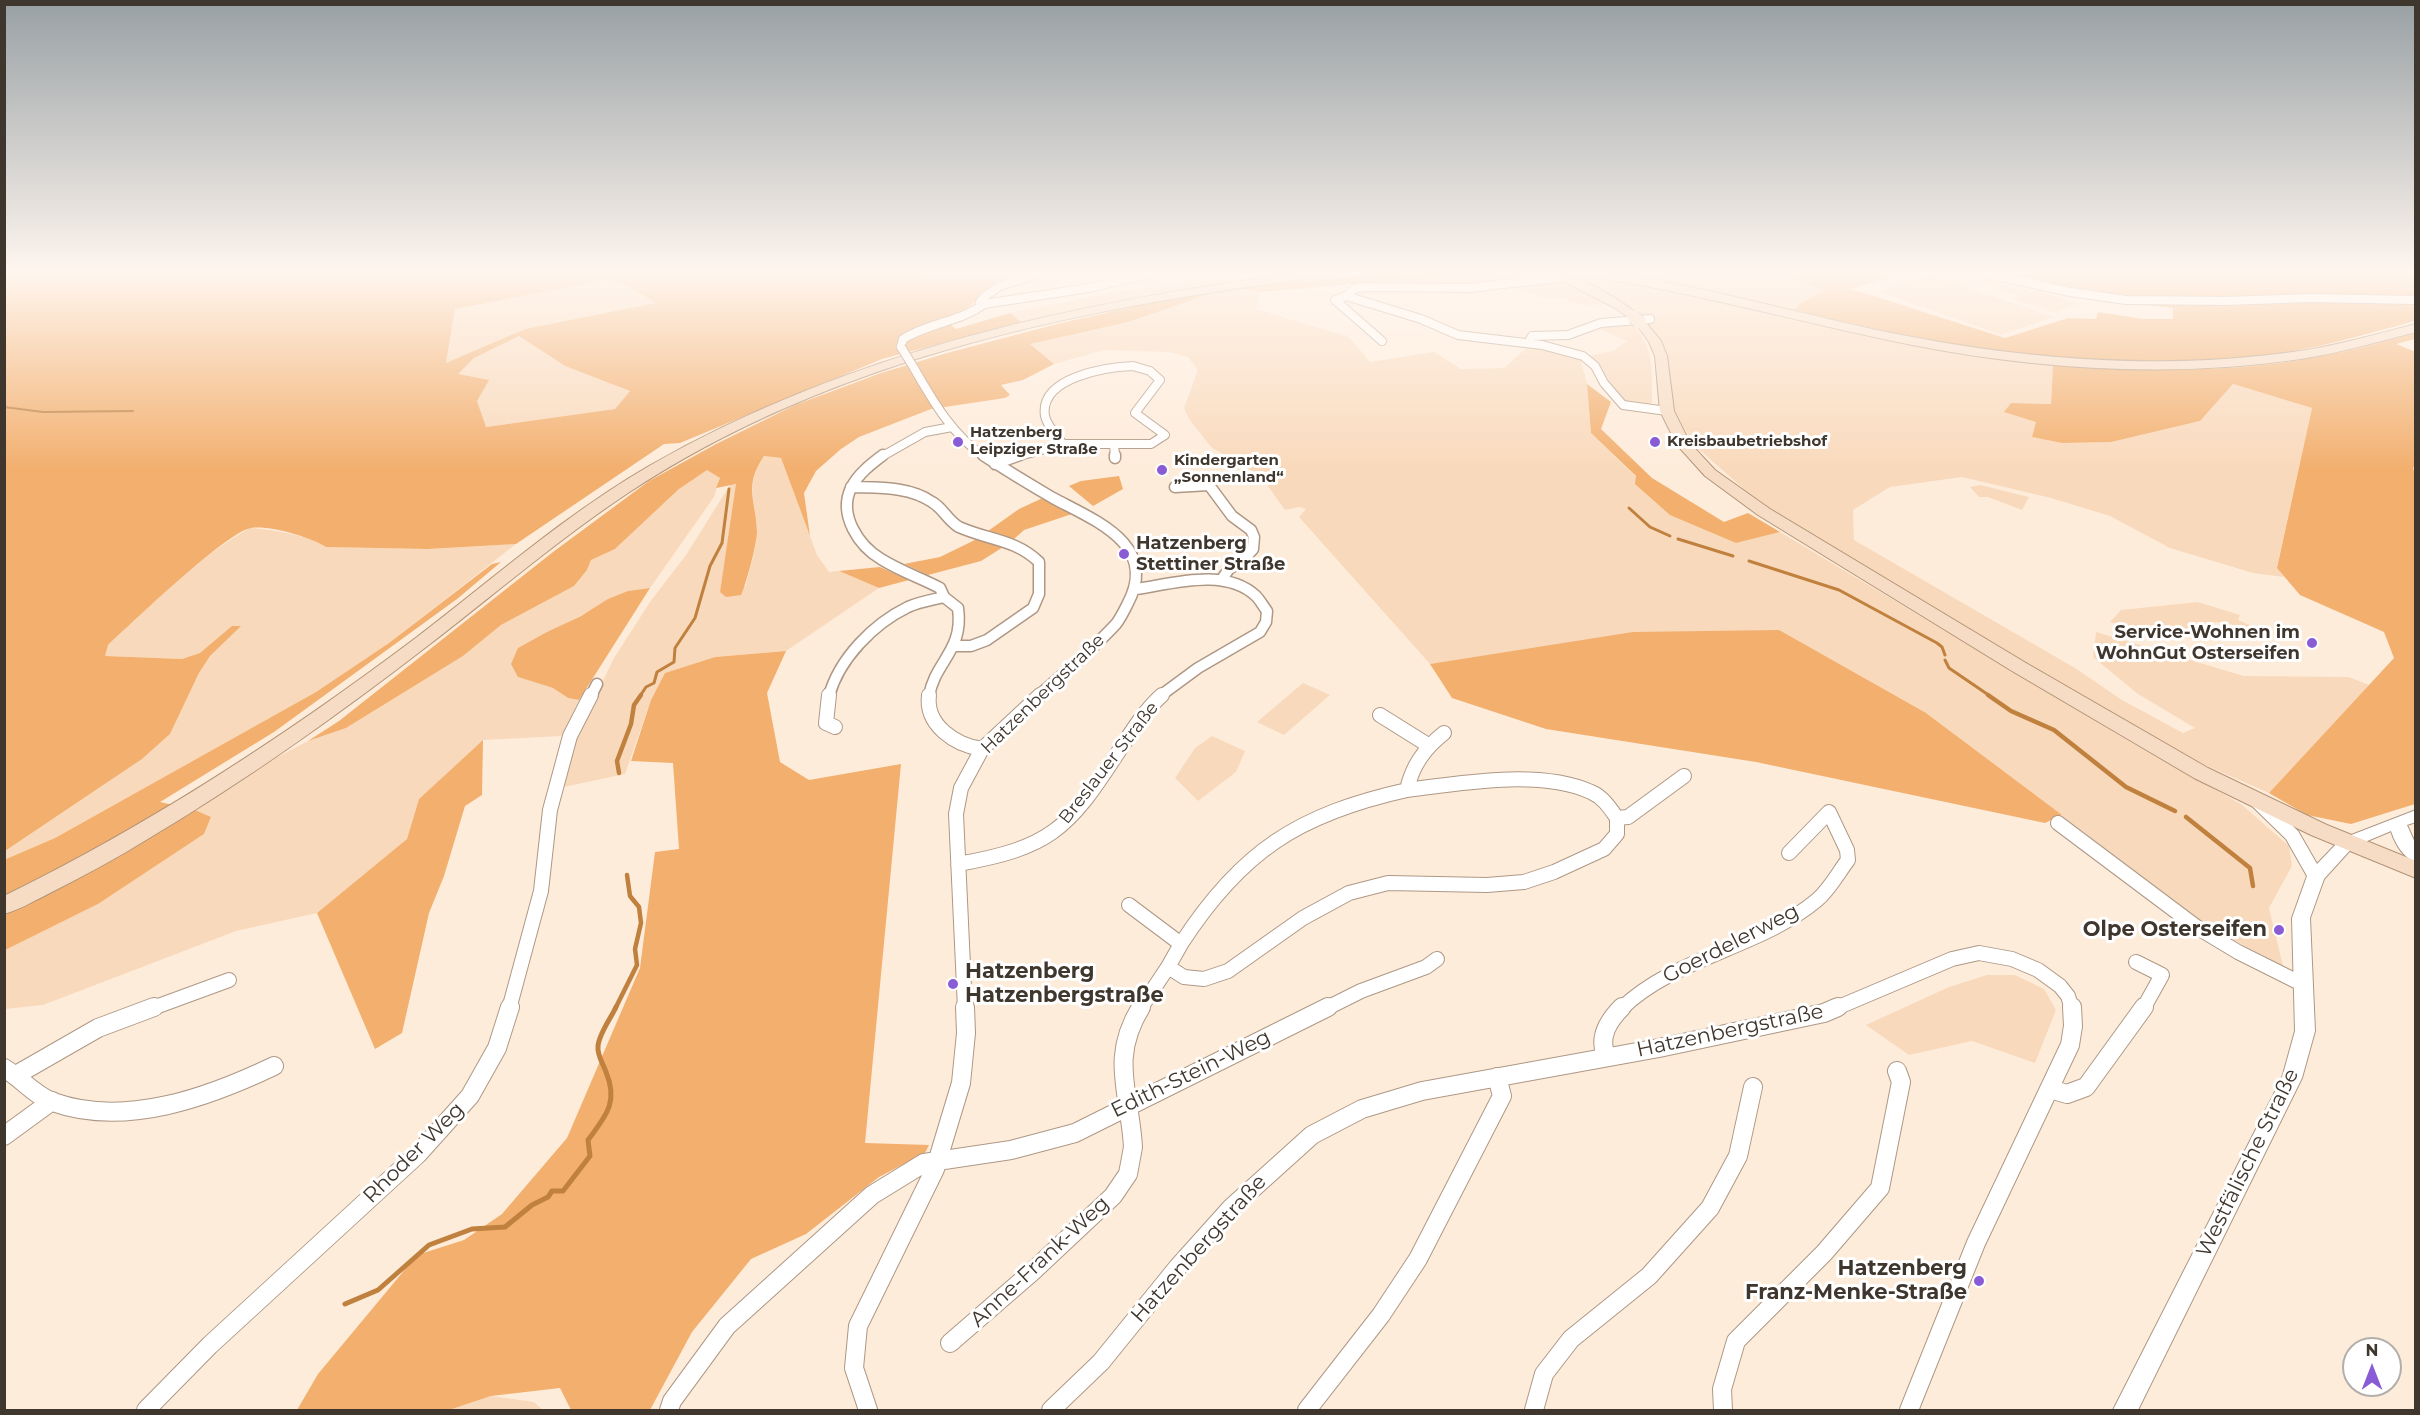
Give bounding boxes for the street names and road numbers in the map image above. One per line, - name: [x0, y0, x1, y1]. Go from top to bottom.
- street label: Hatzenbergstraße: [977, 630, 1109, 758]
- street label: Breslauer Straße: [1055, 698, 1163, 828]
- street label: Goerdelerweg: [1659, 899, 1803, 989]
- street label: Hatzenbergstraße: [1634, 999, 1826, 1063]
- street label: Edith-Stein-Weg: [1107, 1024, 1275, 1124]
- street label: Westfälische Straße: [2191, 1065, 2305, 1261]
- street label: Rhoder Weg: [358, 1097, 470, 1209]
- street label: Hatzenbergstraße: [1126, 1170, 1272, 1328]
- street label: Anne-Frank-Weg: [965, 1191, 1115, 1333]

